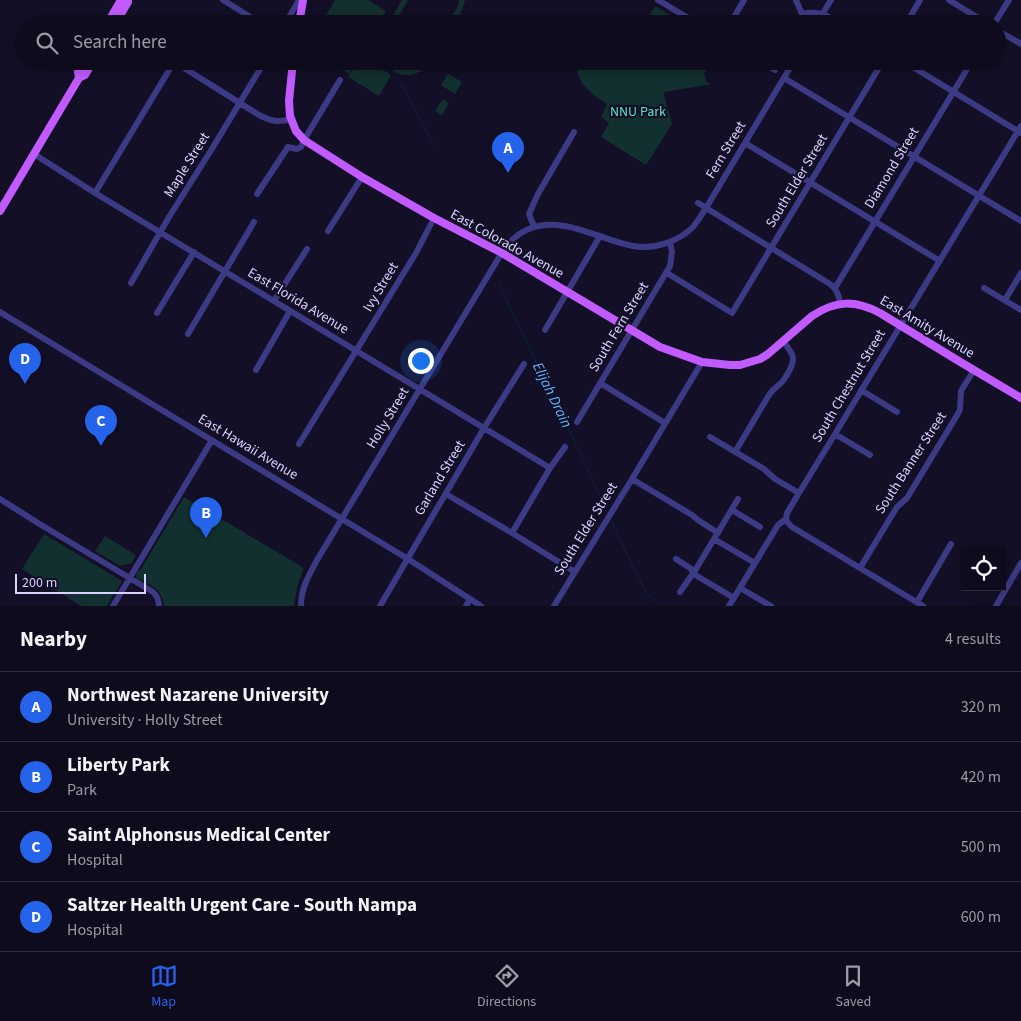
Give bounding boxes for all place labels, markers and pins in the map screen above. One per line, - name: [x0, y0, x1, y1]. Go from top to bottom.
- pin: A: [492, 132, 524, 173]
- pin: D: [9, 343, 41, 384]
- pin: C: [85, 405, 117, 446]
- pin: B: [190, 497, 222, 538]

